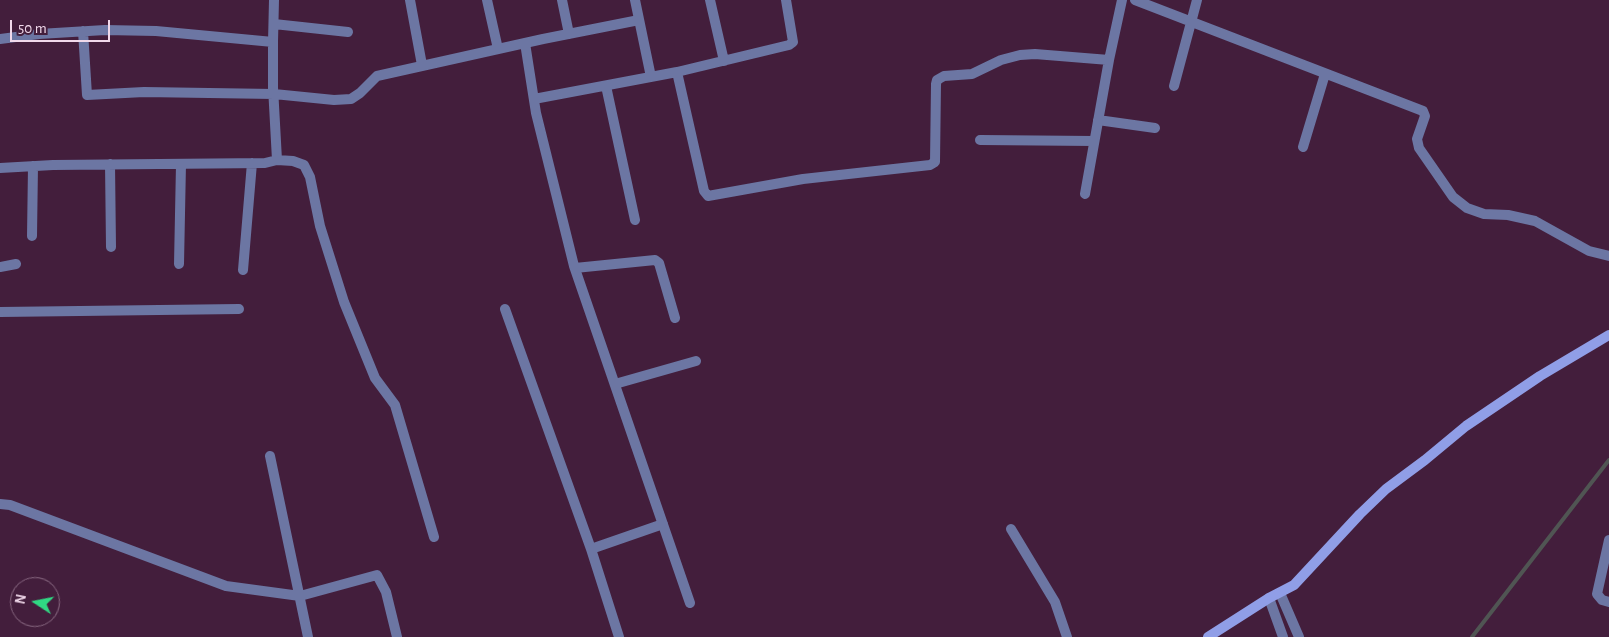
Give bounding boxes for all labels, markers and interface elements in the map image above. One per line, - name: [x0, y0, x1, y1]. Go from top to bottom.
- scale bar: [12, 10, 112, 42]
- text: 50 m: [18, 21, 47, 36]
- north arrow: [10, 577, 60, 627]
- text: N: [13, 593, 29, 605]

